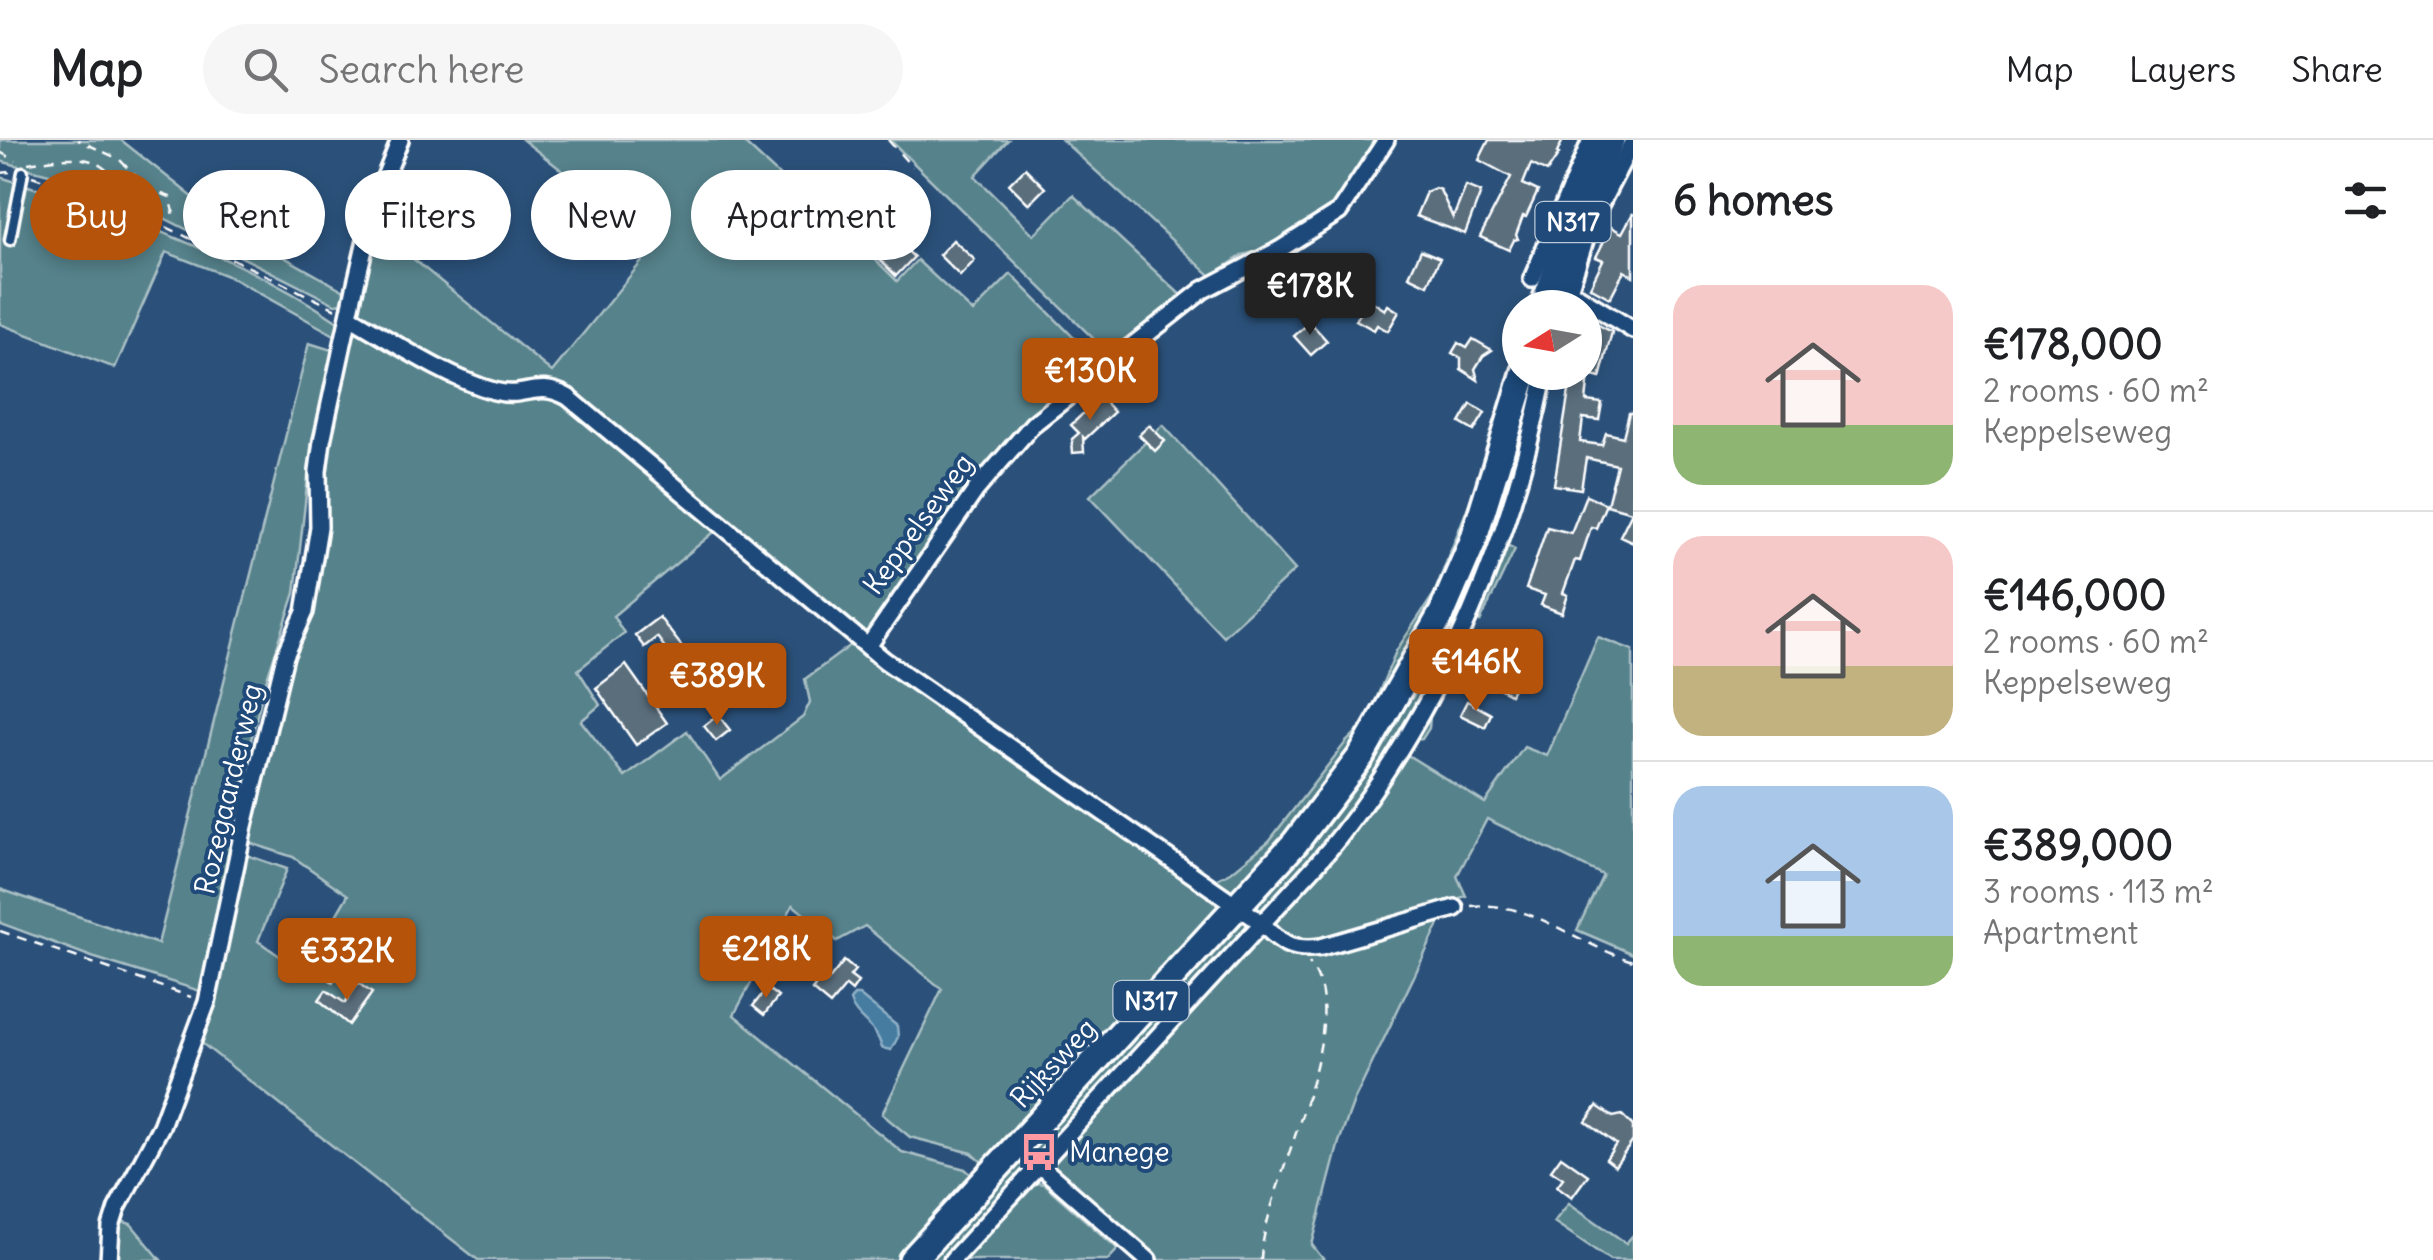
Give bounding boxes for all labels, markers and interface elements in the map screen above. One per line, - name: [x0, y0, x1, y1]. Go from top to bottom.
- search box: [203, 24, 903, 114]
- text: Map: [50, 39, 143, 99]
- icon: search: [238, 42, 293, 97]
- text: Search here: [318, 46, 524, 93]
- text: Map: [2006, 47, 2074, 91]
- text: Layers: [2129, 47, 2236, 91]
- text: Share: [2291, 47, 2383, 91]
- chip: Buy: [30, 170, 163, 260]
- chip: Rent: [183, 170, 325, 260]
- chip: Filters: [345, 170, 511, 260]
- chip: New: [531, 170, 671, 260]
- chip: Apartment: [691, 170, 931, 260]
- icon: filters: [2338, 173, 2393, 228]
- text: 6 homes: [1673, 174, 1834, 226]
- road number: N317: [1536, 202, 1610, 242]
- pin: €178K: [1240, 253, 1380, 338]
- text: €178K: [1267, 265, 1353, 306]
- north arrow: [1502, 290, 1602, 390]
- map controls: [1502, 290, 1602, 390]
- text: €178,000: [1983, 318, 2163, 370]
- icon: home: [1753, 325, 1873, 445]
- pin: €130K: [1020, 338, 1160, 423]
- text: €130K: [1044, 350, 1136, 391]
- text: 2 rooms · 60 m²: [1983, 370, 2209, 411]
- text: Keppelseweg: [1983, 411, 2172, 452]
- street label: Keppelseweg: [855, 446, 981, 602]
- text: €146,000: [1983, 569, 2166, 621]
- icon: home: [1753, 576, 1873, 696]
- text: 2 rooms · 60 m²: [1983, 621, 2209, 662]
- pin: €146K: [1406, 629, 1546, 714]
- text: €146K: [1431, 641, 1521, 682]
- pin: €389K: [647, 643, 787, 728]
- text: €389K: [669, 655, 765, 696]
- text: Keppelseweg: [1983, 662, 2172, 703]
- street label: Rozegaarderweg: [186, 680, 270, 898]
- text: €389,000: [1983, 819, 2173, 871]
- icon: home: [1753, 826, 1873, 946]
- text: 3 rooms · 113 m²: [1983, 871, 2214, 912]
- text: Apartment: [1983, 912, 2138, 953]
- pin: €218K: [696, 916, 836, 1001]
- pin: €332K: [277, 918, 417, 1003]
- text: €218K: [721, 928, 811, 969]
- text: €332K: [300, 930, 394, 971]
- road number: N317: [1114, 981, 1188, 1021]
- street label: Rijksweg: [1002, 1010, 1104, 1116]
- bus stop icon: Manege: [1018, 1131, 1060, 1173]
- place label: Manege: [1069, 1134, 1170, 1170]

